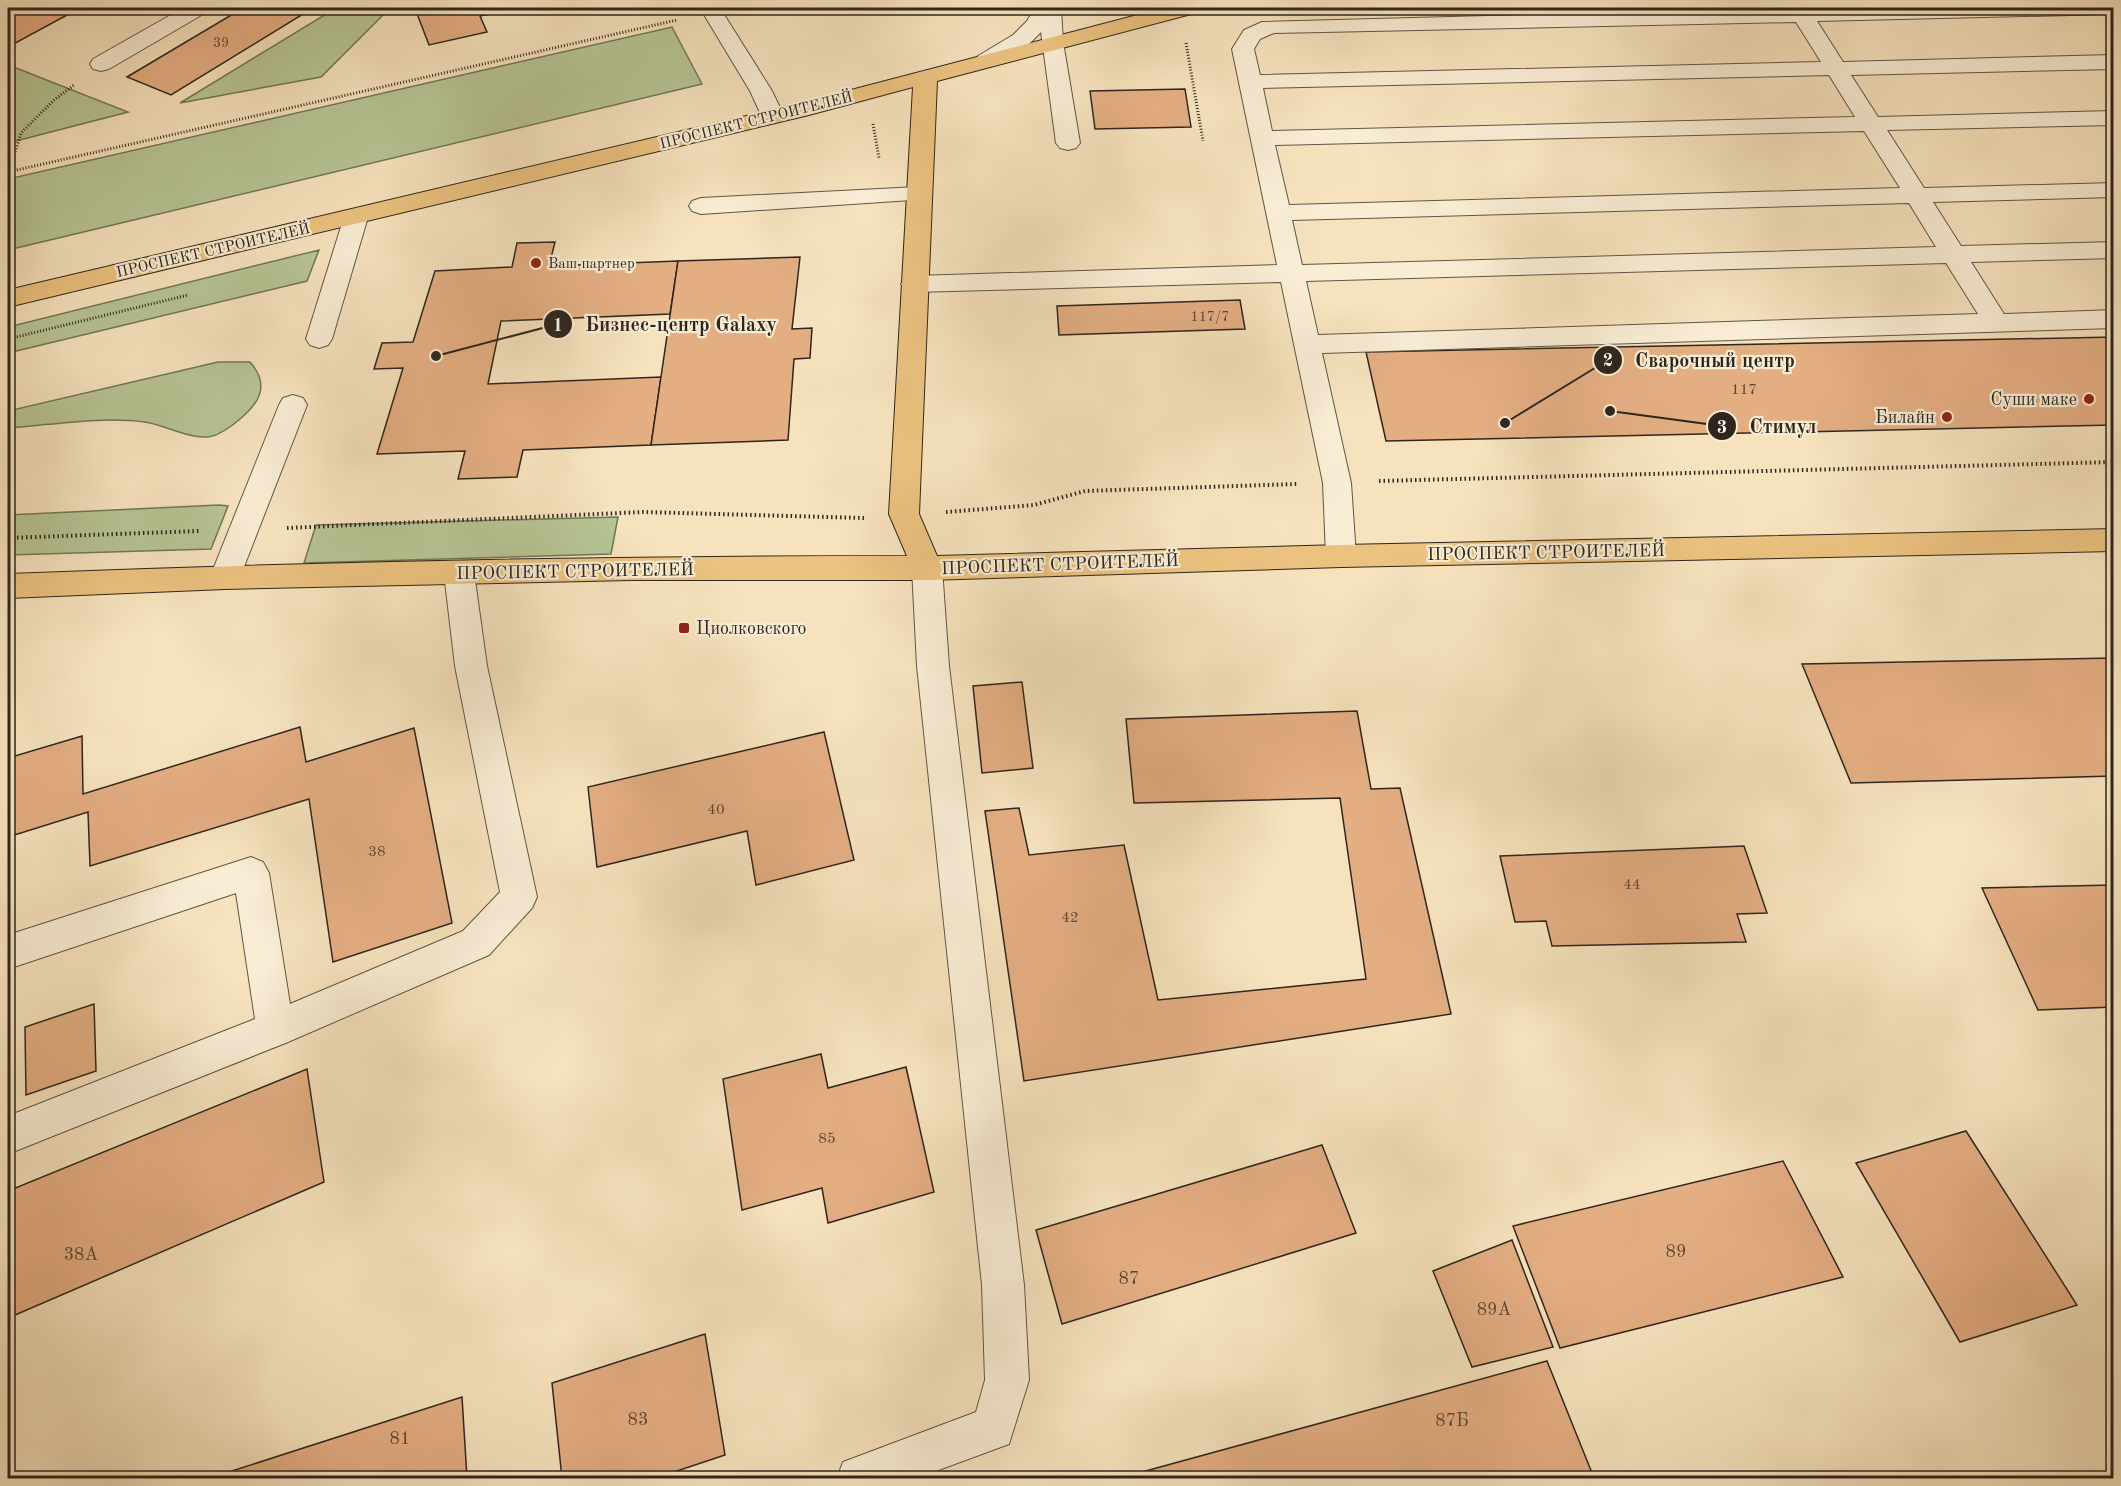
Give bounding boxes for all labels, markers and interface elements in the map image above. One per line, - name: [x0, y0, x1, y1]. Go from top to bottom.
- house number: 39: [213, 36, 229, 50]
- street label: ПРОСПЕКТ СТРОИТЕЛЕЙ: [657, 86, 854, 153]
- street label: ПРОСПЕКТ СТРОИТЕЛЕЙ: [114, 218, 312, 281]
- marker: Ваш партнер: [529, 256, 543, 270]
- place label: Ваш партнер: [548, 257, 635, 272]
- callout: Бизнес-центр Galaxy: [543, 305, 789, 343]
- house number: 117/7: [1191, 310, 1229, 324]
- text: Бизнес-центр Galaxy: [585, 316, 777, 336]
- text: 1: [553, 317, 563, 335]
- callout: Сварочный центр: [1593, 341, 1807, 379]
- text: 2: [1603, 352, 1613, 370]
- text: Сварочный центр: [1635, 352, 1795, 372]
- house number: 117: [1731, 383, 1757, 398]
- place label: Суши маке: [1990, 391, 2077, 409]
- marker: Суши маке: [2082, 392, 2096, 406]
- callout: Стимул: [1707, 407, 1828, 445]
- place label: Билайн: [1875, 409, 1935, 427]
- marker: Билайн: [1940, 410, 1954, 424]
- text: Стимул: [1750, 418, 1816, 438]
- text: 3: [1717, 419, 1727, 437]
- street label: ПРОСПЕКТ СТРОИТЕЛЕЙ: [1427, 538, 1665, 564]
- street label: ПРОСПЕКТ СТРОИТЕЛЕЙ: [941, 548, 1179, 578]
- street label: ПРОСПЕКТ СТРОИТЕЛЕЙ: [456, 557, 694, 583]
- place label: Циолковского: [696, 620, 806, 638]
- marker: Циолковского: [677, 621, 691, 635]
- house number: 40: [707, 803, 725, 818]
- house number: 38: [368, 845, 386, 860]
- house number: 44: [1623, 878, 1641, 893]
- house number: 42: [1061, 911, 1079, 926]
- house number: 85: [818, 1132, 836, 1147]
- house number: 89: [1666, 1243, 1686, 1261]
- house number: 38А: [64, 1246, 99, 1264]
- house number: 87: [1119, 1270, 1139, 1288]
- house number: 89А: [1477, 1301, 1512, 1319]
- house number: 83: [628, 1411, 648, 1429]
- house number: 87Б: [1435, 1412, 1469, 1430]
- house number: 81: [390, 1430, 410, 1448]

